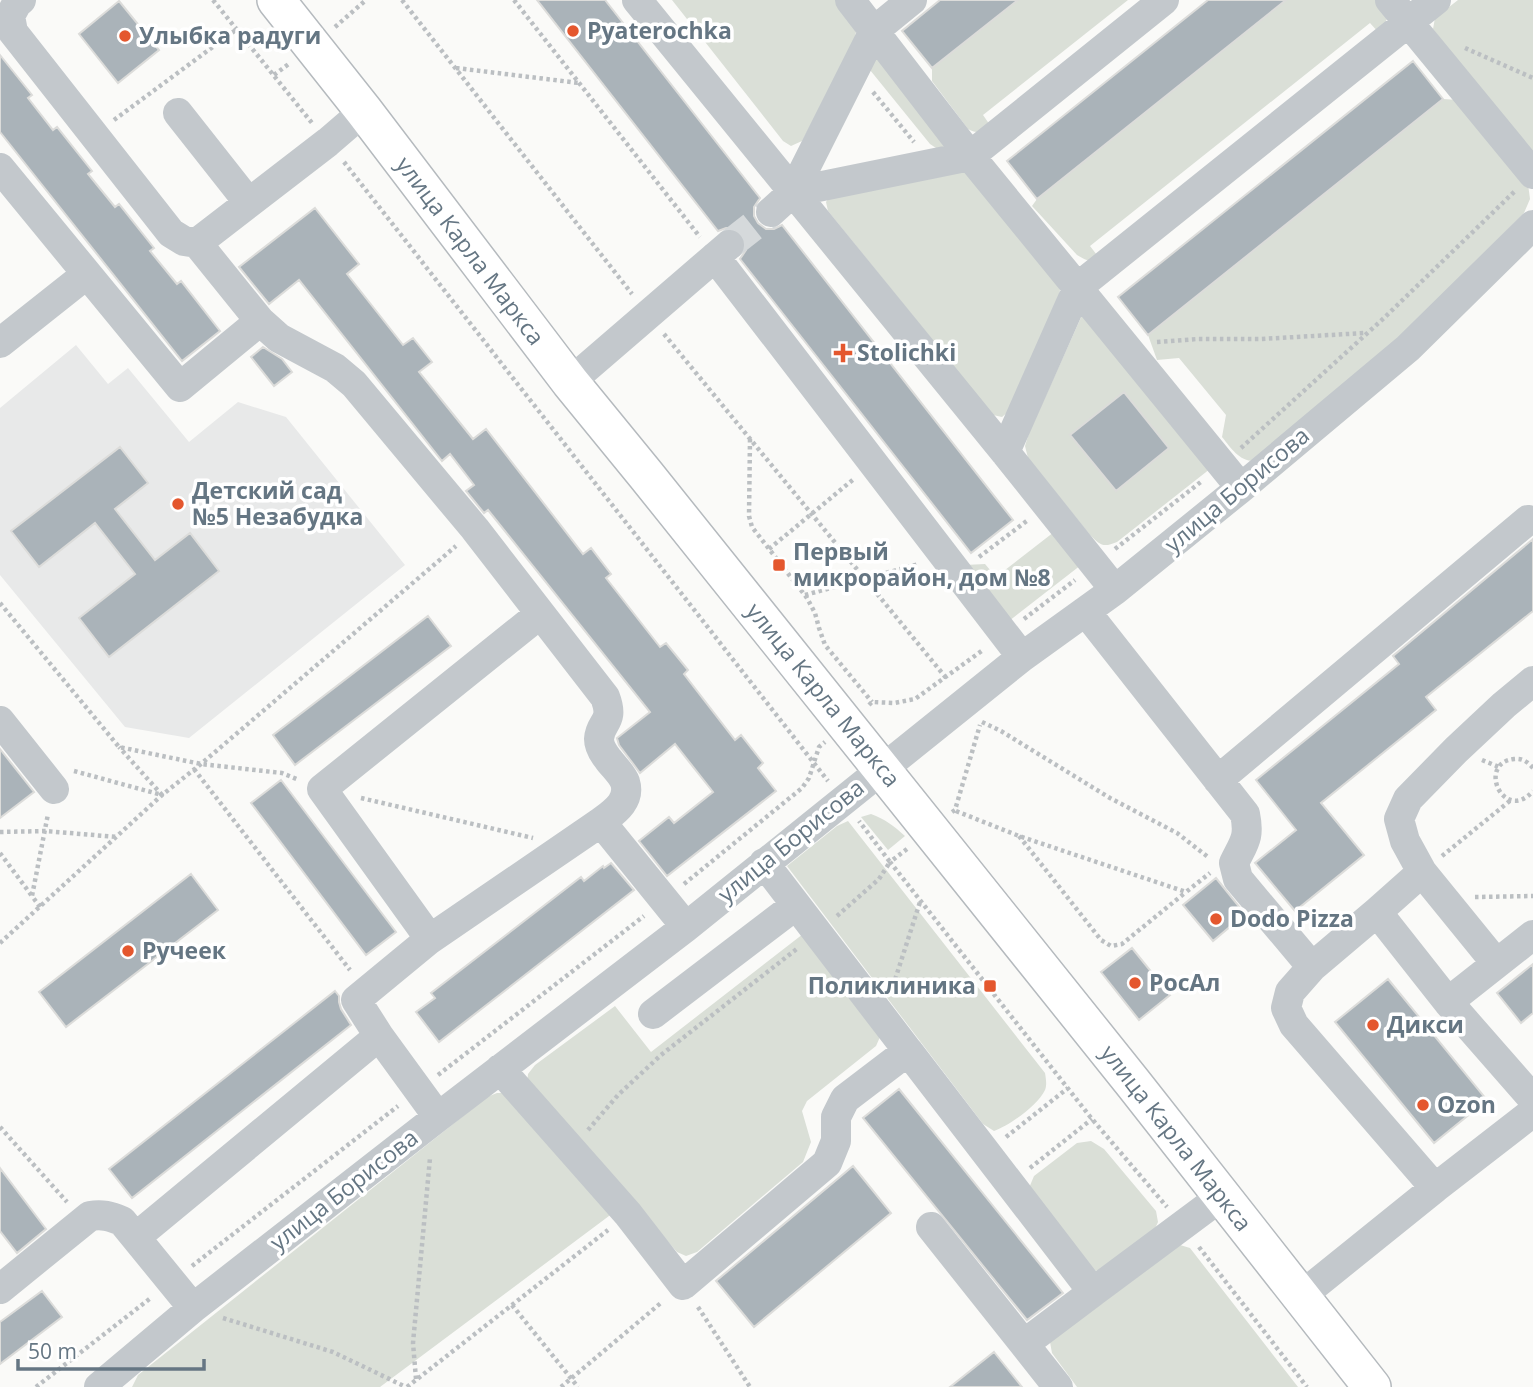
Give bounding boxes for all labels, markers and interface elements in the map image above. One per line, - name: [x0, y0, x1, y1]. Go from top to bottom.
- place label: Pyaterochka: [587, 14, 732, 46]
- place label: Улыбка радуги: [139, 19, 321, 51]
- marker: Pyaterochka: [565, 23, 581, 39]
- marker: Улыбка радуги: [117, 28, 133, 44]
- street label: улица Карла Маркса: [389, 150, 552, 351]
- place label: Stolichki: [857, 336, 956, 368]
- marker: Stolichki: [835, 345, 851, 361]
- street label: улица Борисова: [1157, 419, 1316, 559]
- place label: Детский сад №5 Незабудка: [192, 474, 363, 532]
- marker: Детский сад №5 Незабудка: [170, 496, 186, 512]
- place label: Первый микрорайон, дом №8: [793, 535, 1051, 593]
- marker: Первый микрорайон, дом №8: [771, 557, 787, 573]
- street label: улица Карла Маркса: [739, 596, 908, 793]
- street label: улица Борисова: [710, 771, 870, 909]
- place label: Dodo Pizza: [1230, 902, 1354, 934]
- marker: Dodo Pizza: [1208, 911, 1224, 927]
- place label: Ручеек: [142, 934, 227, 966]
- marker: Ручеек: [120, 943, 136, 959]
- place label: РосАл: [1149, 966, 1220, 998]
- place label: Поликлиника: [808, 969, 976, 1001]
- marker: РосАл: [1127, 975, 1143, 991]
- marker: Поликлиника: [982, 978, 998, 994]
- place label: Дикси: [1387, 1008, 1464, 1040]
- marker: Дикси: [1365, 1017, 1381, 1033]
- street label: улица Карла Маркса: [1094, 1038, 1260, 1237]
- place label: Ozon: [1437, 1088, 1496, 1120]
- marker: Ozon: [1415, 1097, 1431, 1113]
- street label: улица Борисова: [263, 1121, 424, 1257]
- scale bar: [18, 1328, 203, 1372]
- text: 50 m: [28, 1337, 77, 1365]

